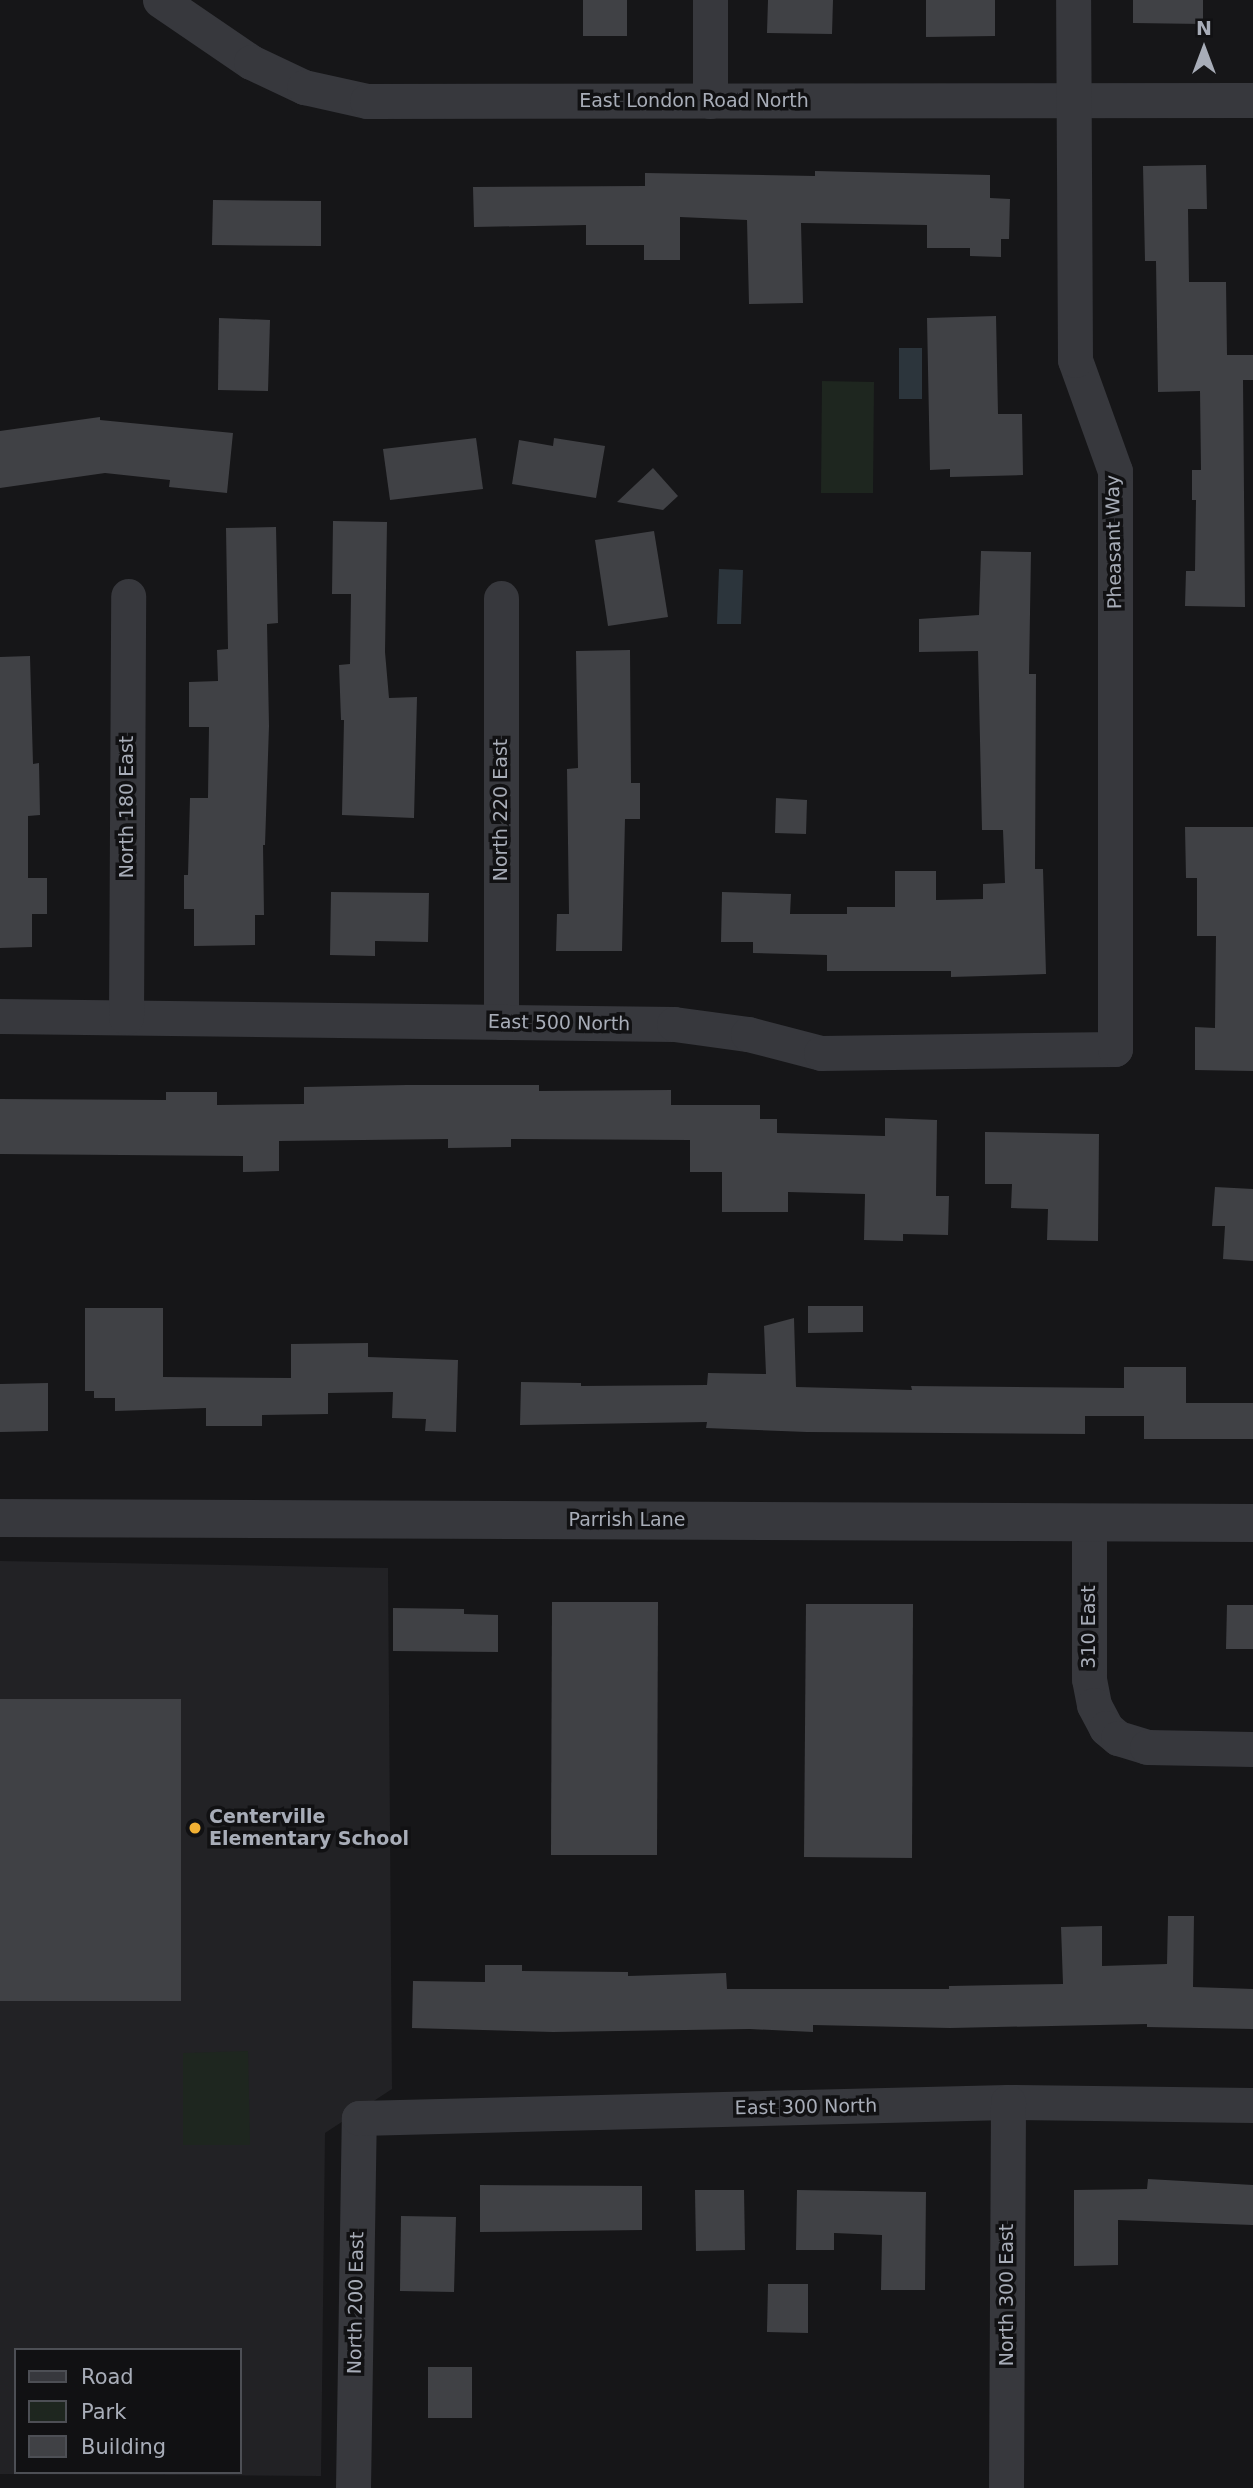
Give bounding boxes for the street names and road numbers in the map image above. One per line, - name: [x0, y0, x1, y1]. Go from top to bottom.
- street label: East London Road North: [579, 90, 809, 112]
- street label: Pheasant Way: [1101, 475, 1127, 609]
- street label: North 180 East: [116, 736, 138, 878]
- street label: North 220 East: [490, 739, 512, 881]
- street label: East 500 North: [488, 1010, 630, 1036]
- street label: Parrish Lane: [569, 1509, 685, 1531]
- street label: 310 East: [1078, 1585, 1100, 1669]
- street label: East 300 North: [735, 2094, 877, 2120]
- street label: North 300 East: [996, 2224, 1018, 2366]
- street label: North 200 East: [343, 2232, 369, 2374]

